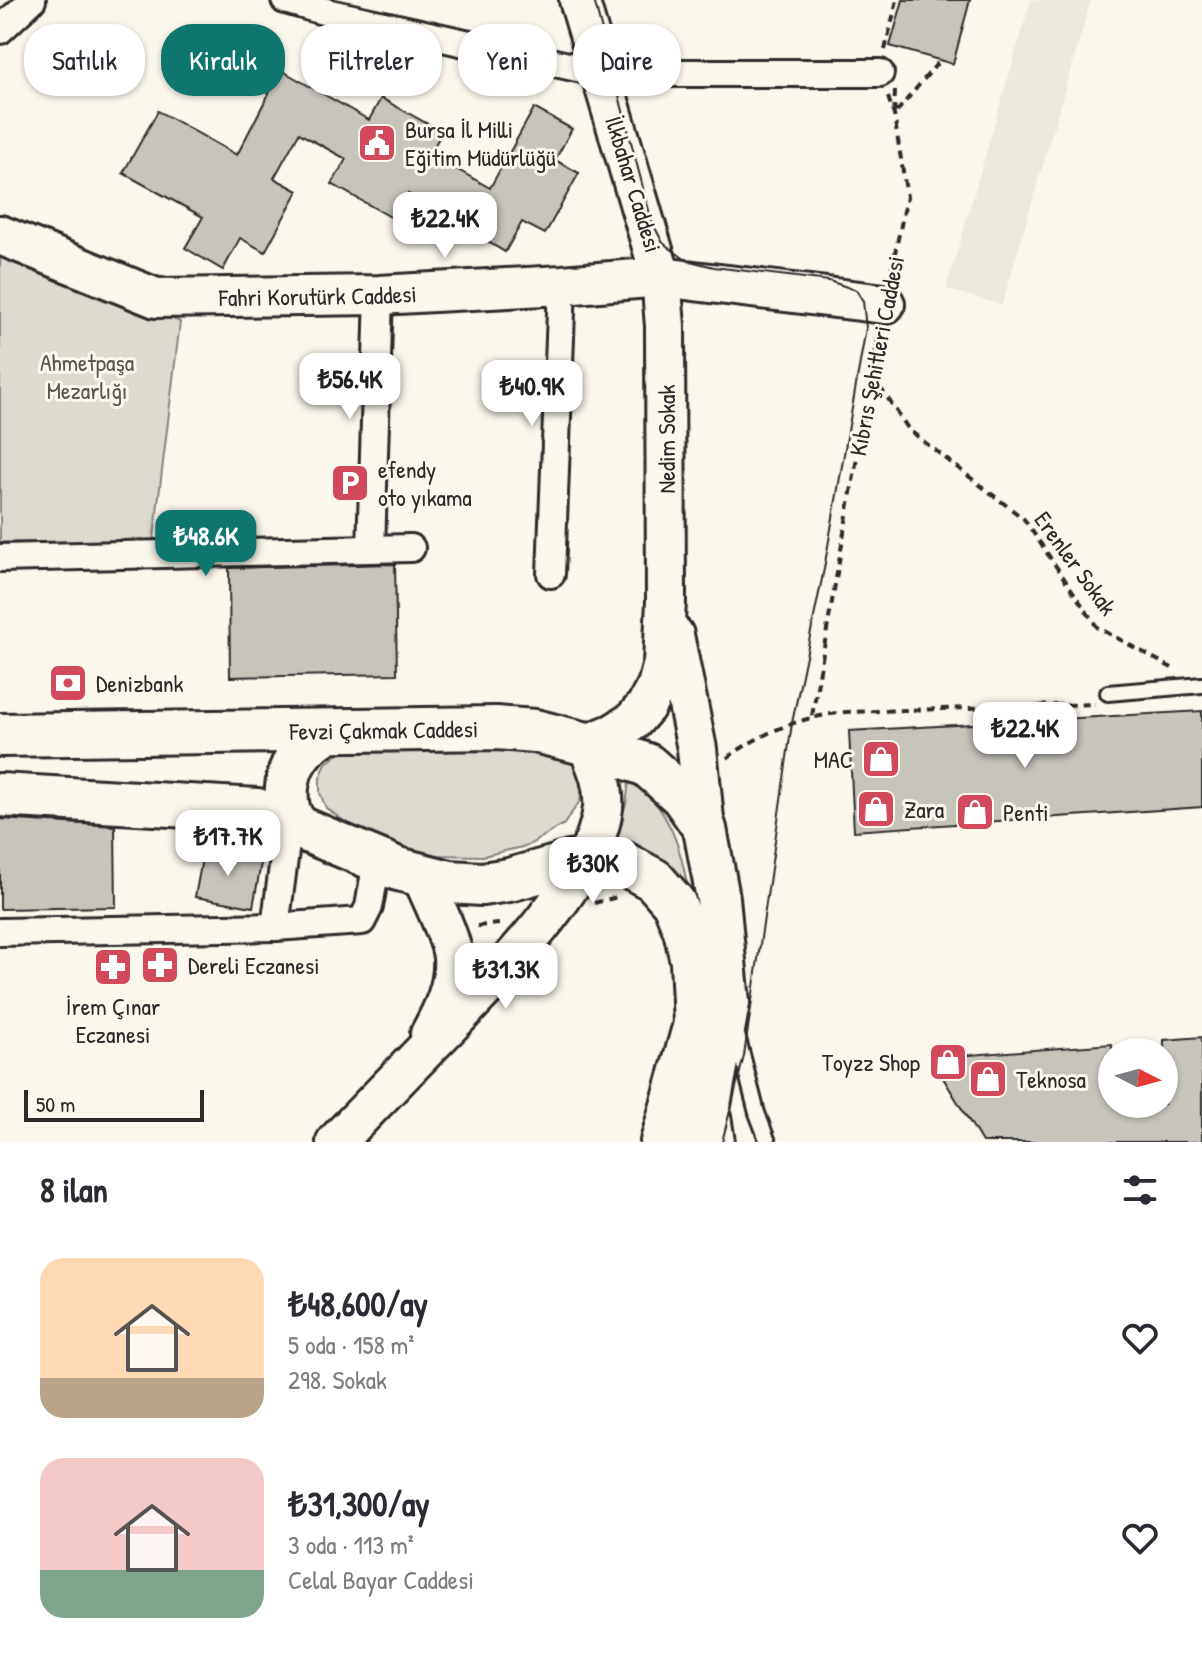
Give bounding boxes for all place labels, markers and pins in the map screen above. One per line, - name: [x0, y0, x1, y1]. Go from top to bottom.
- place label: Bursa İl Milli Eğitim Müdürlüğü: [405, 113, 556, 173]
- public building icon: Bursa İl Milli Eğitim Müdürlüğü: [356, 122, 398, 164]
- pin: ₺22.4K: [380, 192, 510, 260]
- pin: ₺56.4K: [285, 353, 415, 421]
- pin: ₺40.9K: [467, 360, 597, 428]
- place label: efendy oto yıkama: [378, 453, 472, 513]
- parking icon: efendy oto yıkama: [329, 462, 371, 504]
- pin: ₺48.6K: [141, 510, 271, 578]
- bank icon: Denizbank: [47, 662, 89, 704]
- place label: Denizbank: [96, 667, 184, 699]
- pin: ₺22.4K: [960, 702, 1090, 770]
- shop icon: MAC: [860, 738, 902, 780]
- place label: MAC: [814, 743, 853, 775]
- shop icon: Zara: [855, 788, 897, 830]
- shop icon: Penti: [954, 791, 996, 833]
- place label: Zara: [904, 793, 944, 825]
- place label: Penti: [1003, 796, 1049, 828]
- pin: ₺17.7K: [163, 810, 293, 878]
- pin: ₺30K: [546, 837, 640, 905]
- pin: ₺31.3K: [441, 943, 571, 1011]
- pharmacy icon: Dereli Eczanesi: [139, 944, 181, 986]
- pharmacy icon: İrem Çınar Eczanesi: [92, 946, 134, 988]
- place label: Dereli Eczanesi: [188, 949, 320, 981]
- place label: İrem Çınar Eczanesi: [66, 990, 160, 1050]
- shop icon: Toyzz Shop: [927, 1041, 969, 1083]
- place label: Toyzz Shop: [822, 1046, 920, 1078]
- shop icon: Teknosa: [967, 1058, 1009, 1100]
- place label: Teknosa: [1016, 1063, 1086, 1095]

